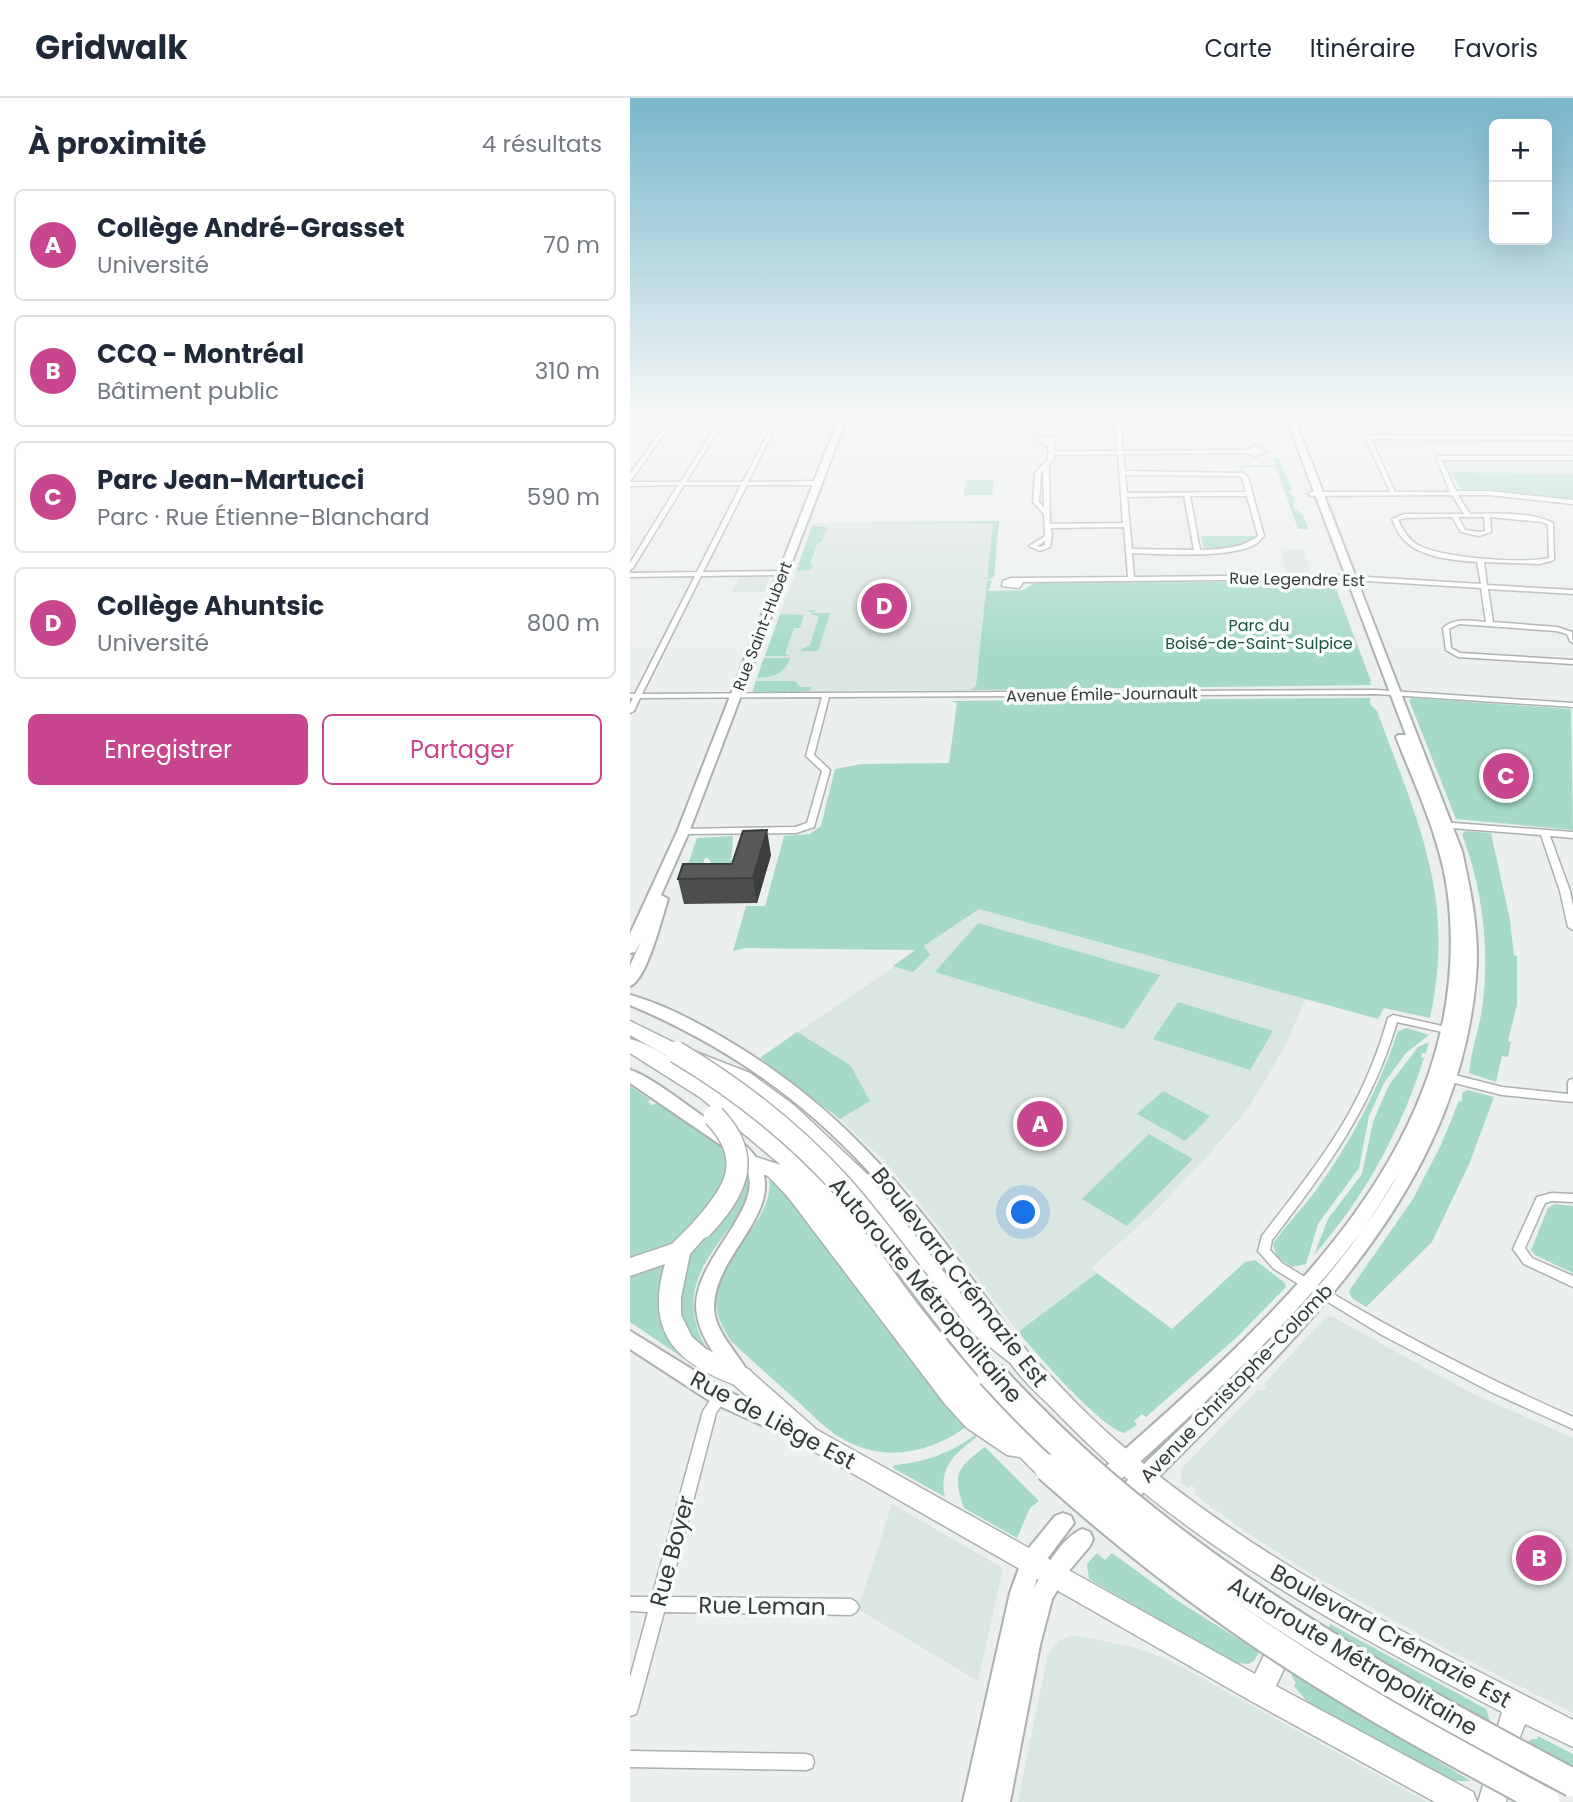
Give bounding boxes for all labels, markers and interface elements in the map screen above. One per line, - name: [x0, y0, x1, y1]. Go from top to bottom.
- text: Gridwalk: [35, 24, 188, 71]
- text: Carte: [1204, 32, 1272, 65]
- text: Itinéraire: [1310, 32, 1415, 65]
- text: Favoris: [1453, 32, 1538, 65]
- map controls: [1489, 119, 1552, 245]
- button: +: [1489, 119, 1552, 182]
- text: À proximité: [28, 122, 207, 165]
- text: 4 résultats: [482, 128, 602, 160]
- button: −: [1489, 182, 1552, 245]
- text: Collège André-Grasset: [97, 210, 405, 246]
- text: A: [45, 229, 61, 261]
- text: 70 m: [543, 229, 600, 261]
- text: Université: [97, 249, 209, 281]
- text: CCQ - Montréal: [97, 336, 304, 372]
- text: B: [45, 355, 61, 387]
- text: 310 m: [535, 355, 600, 387]
- text: Bâtiment public: [97, 375, 279, 407]
- text: Parc Jean-Martucci: [97, 462, 364, 498]
- text: C: [44, 481, 62, 513]
- text: 590 m: [527, 481, 600, 513]
- text: Parc · Rue Étienne-Blanchard: [97, 501, 430, 533]
- street label: Rue Saint-Hubert: [727, 558, 798, 694]
- street label: Rue Legendre Est: [1229, 567, 1365, 592]
- pin: D: [861, 580, 907, 632]
- text: Collège Ahuntsic: [97, 588, 324, 624]
- text: D: [45, 607, 61, 639]
- text: 800 m: [527, 607, 600, 639]
- park label: Parc du Boisé-de-Saint-Sulpice: [1165, 614, 1353, 655]
- text: Université: [97, 627, 209, 659]
- street label: Avenue Émile-Journault: [1006, 681, 1198, 708]
- button: Enregistrer: [28, 714, 308, 785]
- button: Partager: [322, 714, 602, 785]
- pin: C: [1483, 750, 1529, 802]
- pin: A: [1017, 1098, 1063, 1150]
- street label: Boulevard Crémazie Est: [864, 1160, 1056, 1394]
- street label: Autoroute Métropolitaine: [822, 1170, 1030, 1410]
- your location: [1006, 1195, 1040, 1229]
- street label: Avenue Christophe-Colomb: [1134, 1278, 1339, 1489]
- street label: Rue de Liège Est: [685, 1363, 861, 1477]
- street label: Rue Boyer: [642, 1492, 702, 1610]
- pin: B: [1516, 1532, 1562, 1584]
- street label: Boulevard Crémazie Est: [1265, 1556, 1517, 1716]
- street label: Autoroute Métropolitaine: [1222, 1569, 1484, 1743]
- street label: Rue Leman: [698, 1589, 826, 1623]

